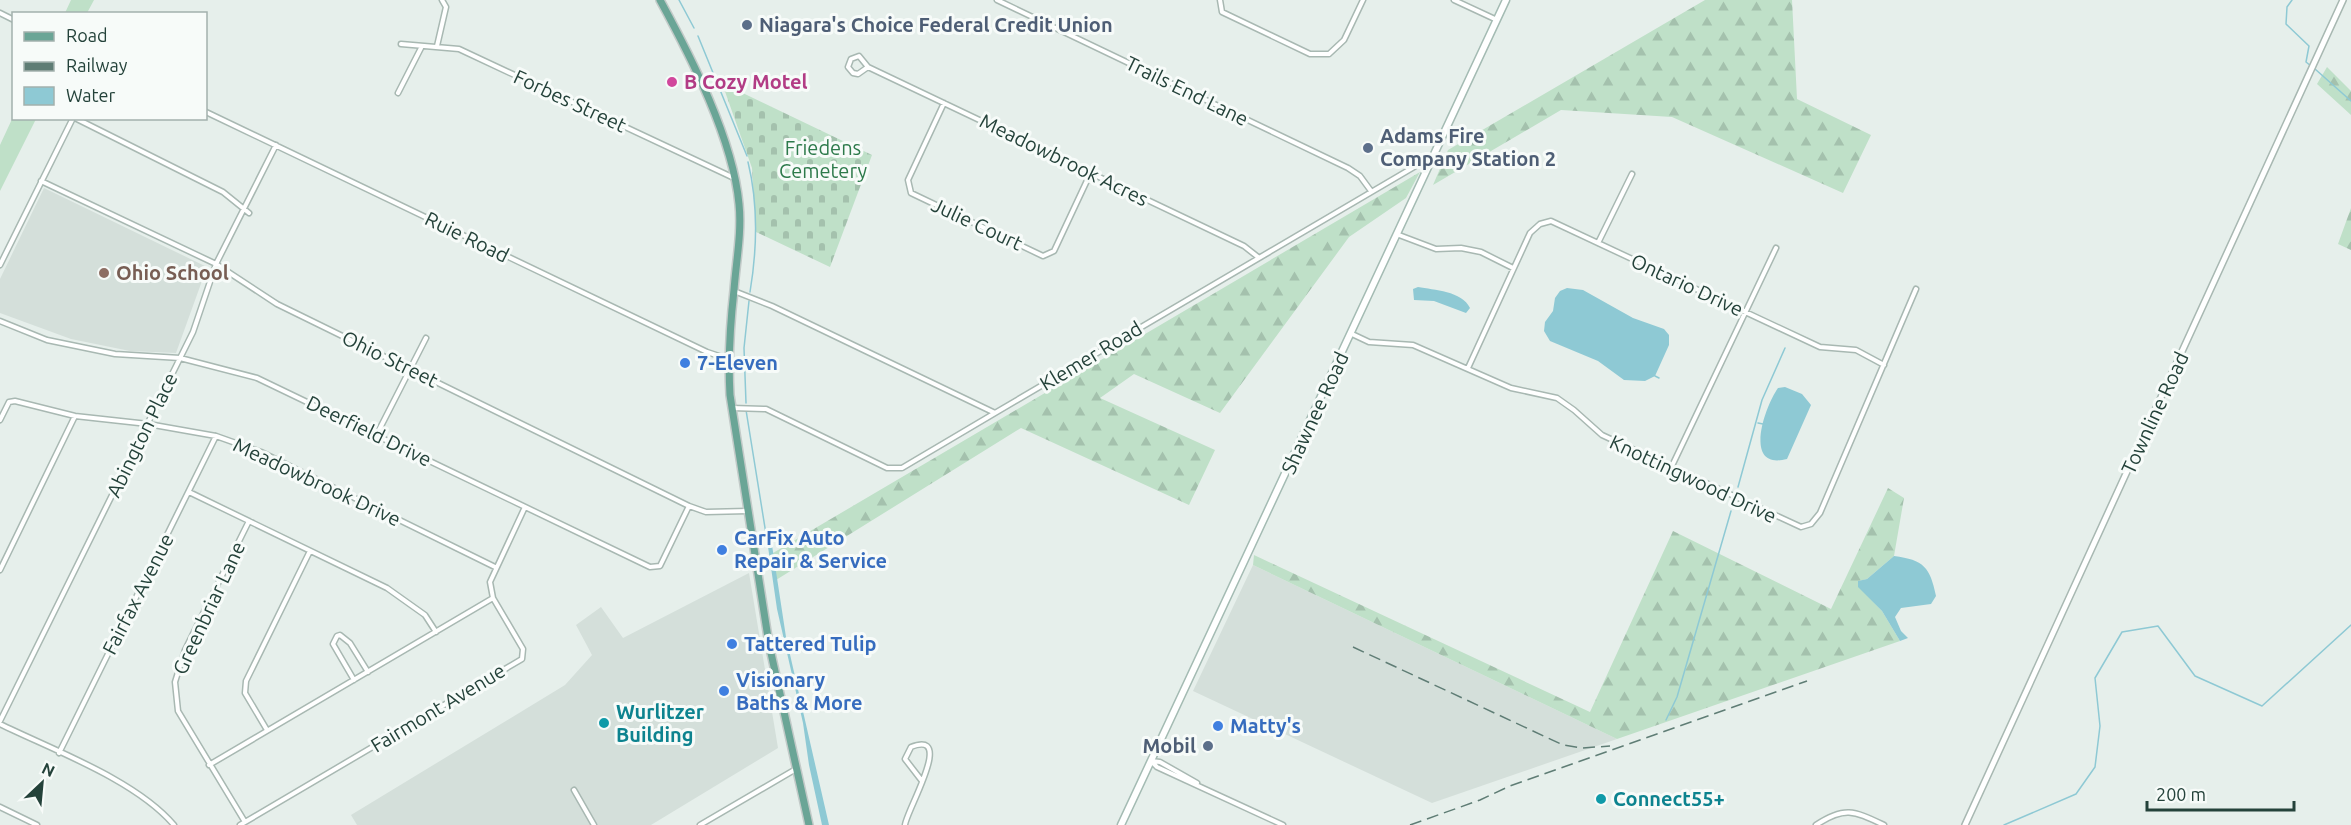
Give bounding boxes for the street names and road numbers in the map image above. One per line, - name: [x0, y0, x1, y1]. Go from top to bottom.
- street label: Trails End Lane: [1122, 51, 1252, 130]
- street label: Forbes Street: [510, 64, 630, 137]
- street label: Meadowbrook Acres: [976, 109, 1152, 210]
- street label: Julie Court: [928, 192, 1027, 255]
- street label: Ruie Road: [422, 206, 513, 267]
- street label: Ontario Drive: [1627, 249, 1747, 321]
- street label: Klemer Road: [1036, 316, 1146, 395]
- street label: Ohio Street: [338, 325, 442, 392]
- street label: Shawnee Road: [1276, 348, 1353, 477]
- street label: Townline Road: [2116, 348, 2193, 477]
- street label: Abington Place: [101, 369, 182, 501]
- street label: Deerfield Drive: [303, 390, 435, 471]
- street label: Knottingwood Drive: [1606, 430, 1780, 527]
- street label: Meadowbrook Drive: [230, 433, 405, 530]
- street label: Fairfax Avenue: [97, 530, 178, 658]
- street label: Greenbriar Lane: [168, 538, 249, 678]
- street label: Fairmont Avenue: [366, 658, 509, 757]

